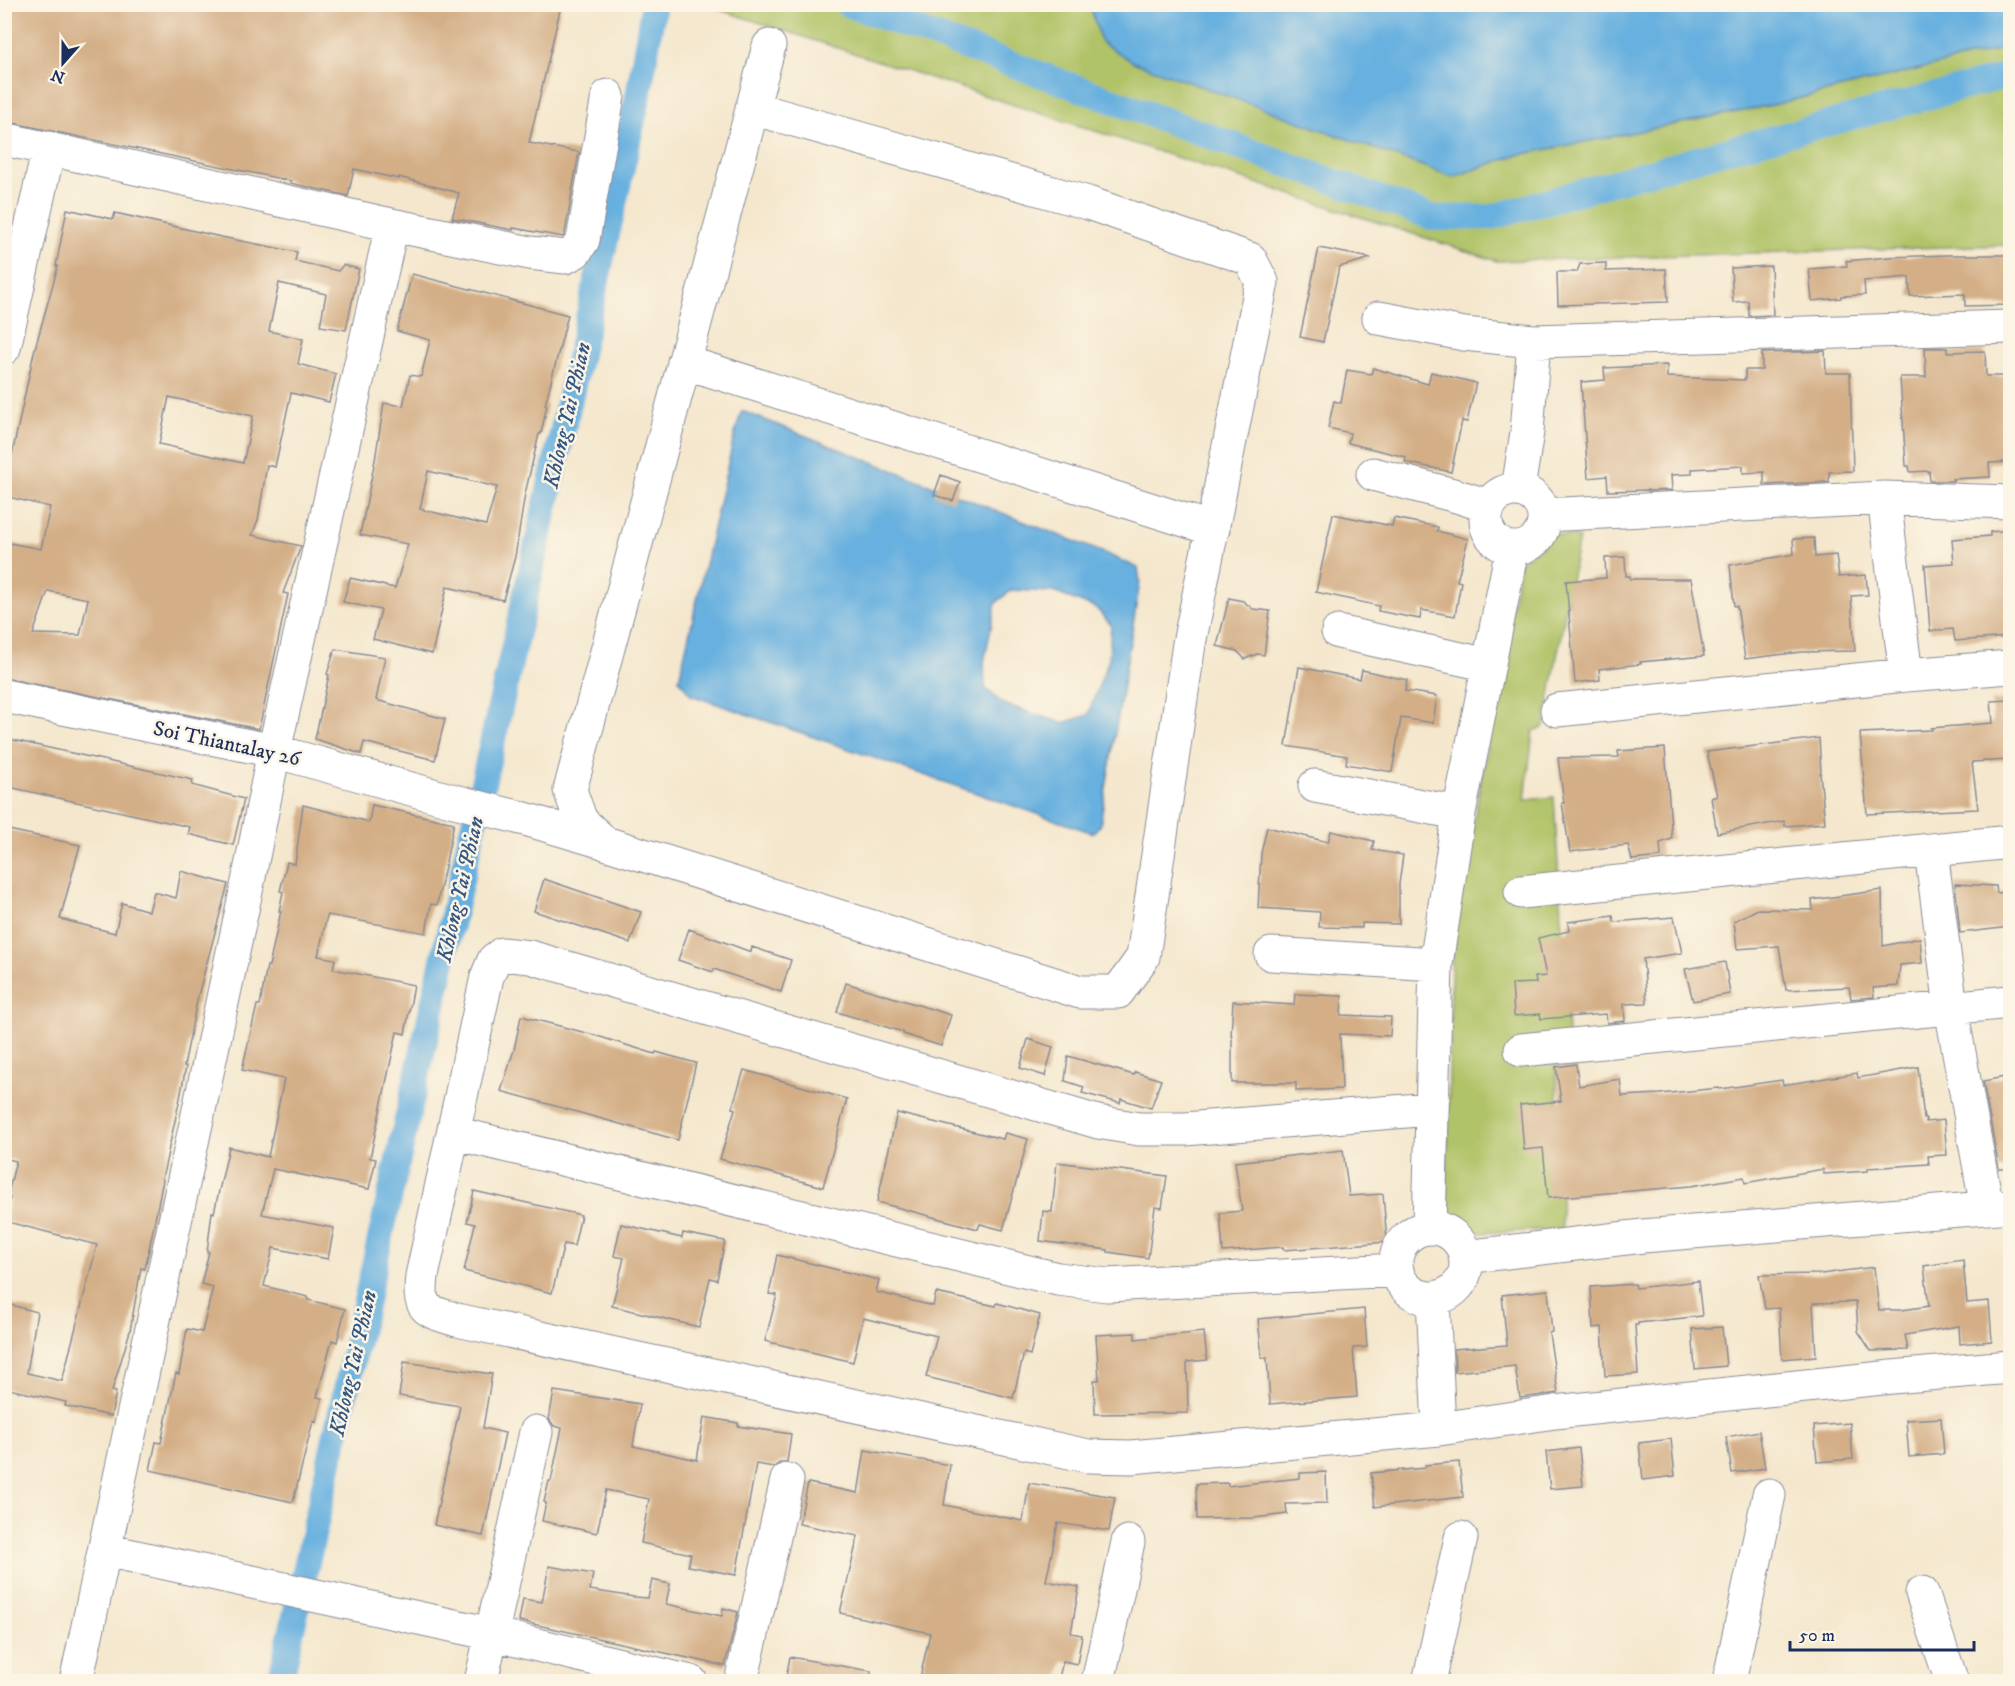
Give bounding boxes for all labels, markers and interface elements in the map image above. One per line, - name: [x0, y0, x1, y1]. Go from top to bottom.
- north arrow: [33, 33, 93, 93]
- text: N: [48, 64, 68, 88]
- water label: Khlong Yai Phian: [537, 340, 597, 492]
- street label: Soi Thiantalay 26: [151, 716, 304, 772]
- water label: Khlong Yai Phian: [430, 814, 490, 966]
- water label: Khlong Yai Phian: [323, 1288, 383, 1440]
- scale bar: [1790, 1614, 1974, 1652]
- text: 50 m: [1799, 1625, 1835, 1647]

